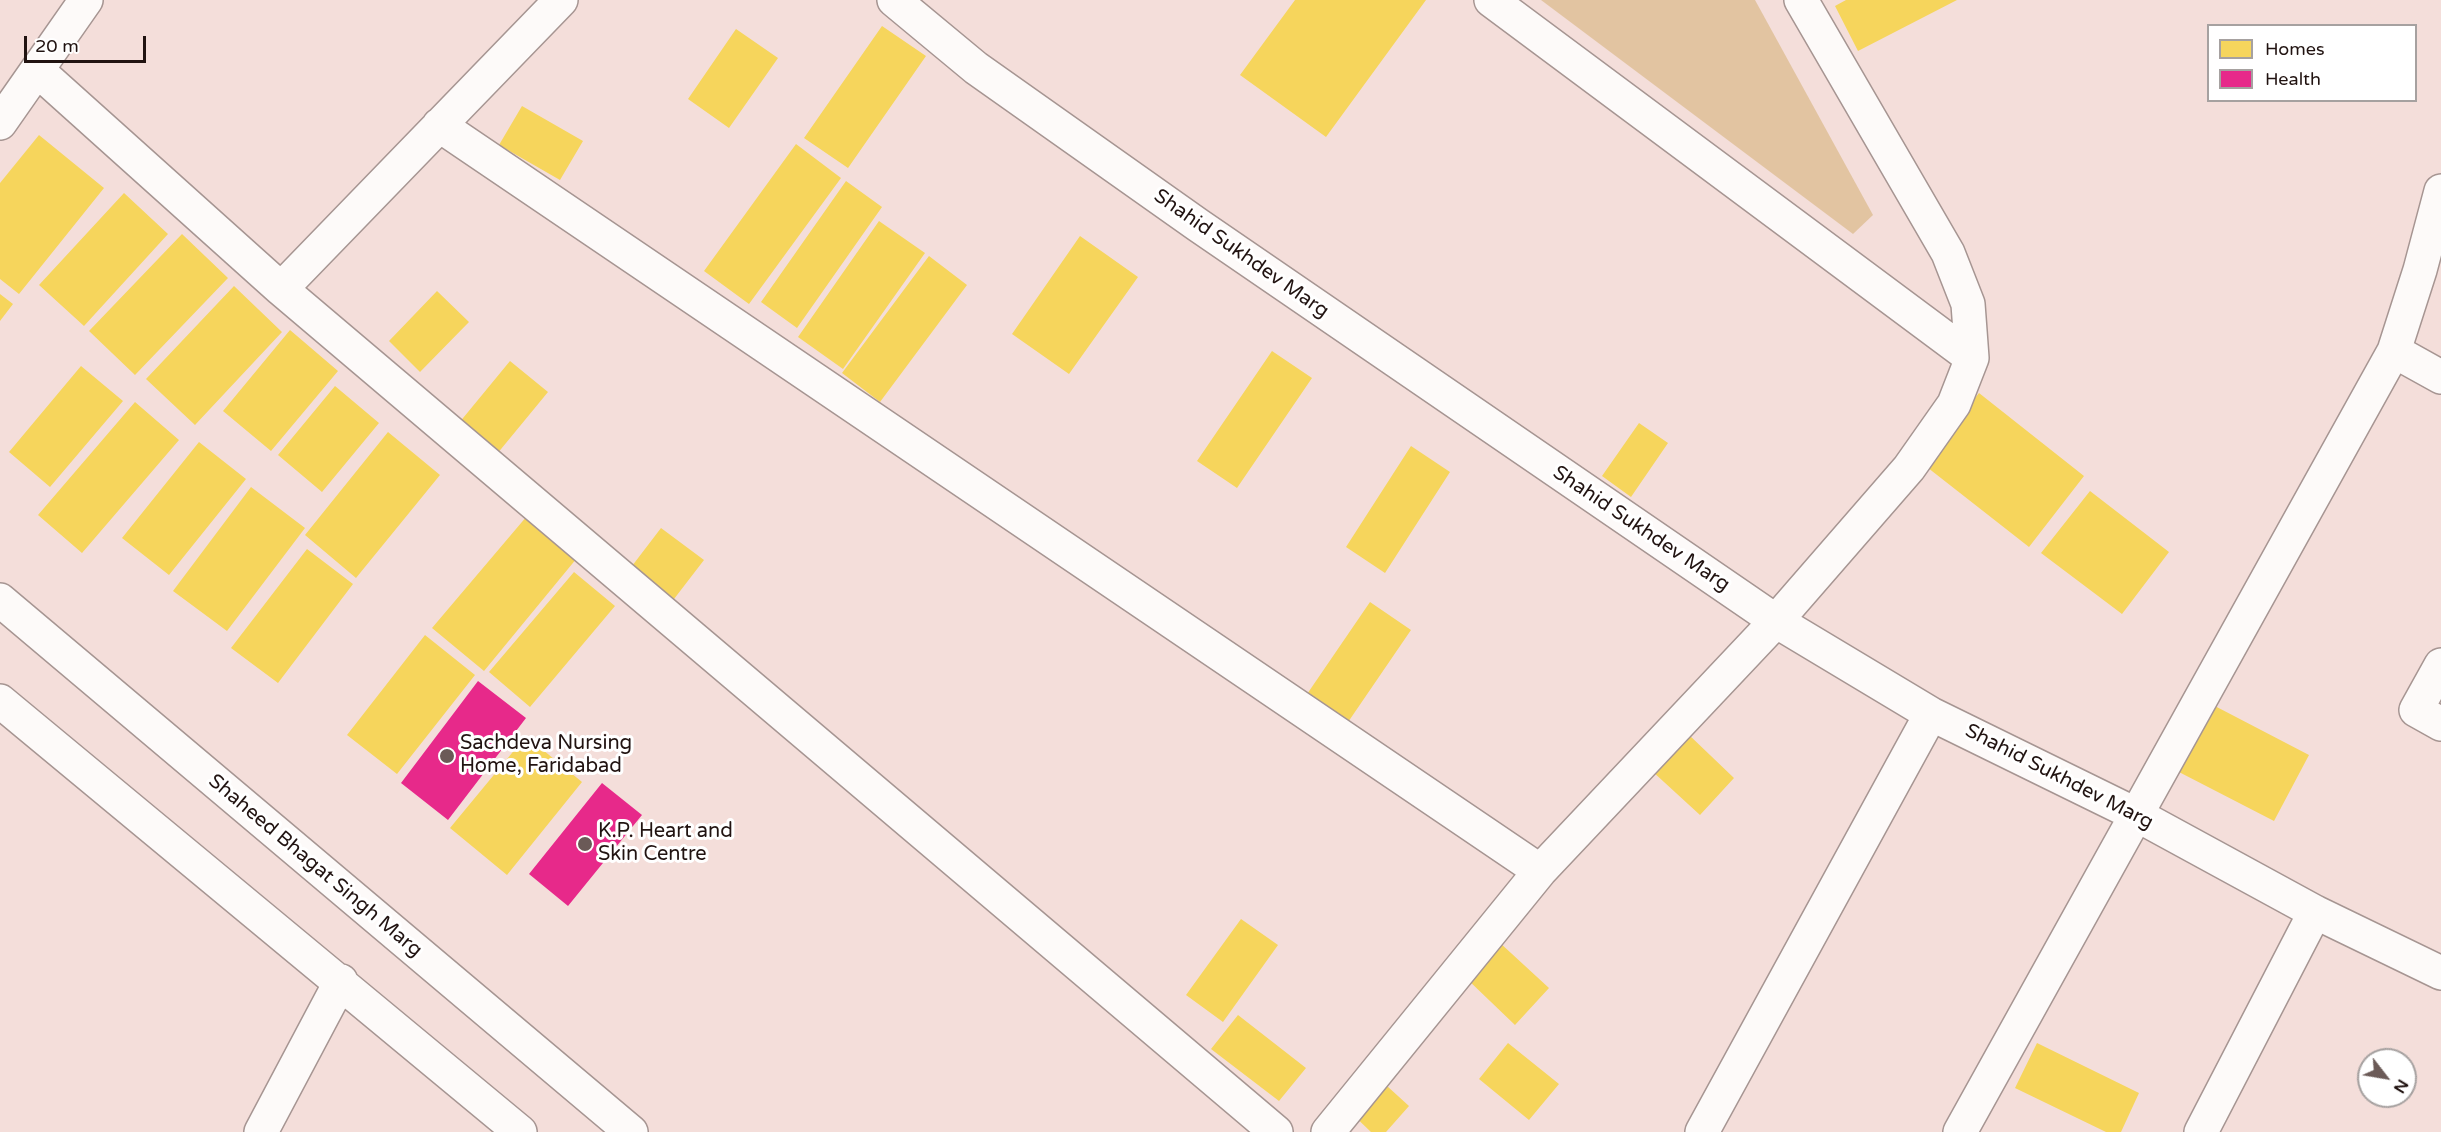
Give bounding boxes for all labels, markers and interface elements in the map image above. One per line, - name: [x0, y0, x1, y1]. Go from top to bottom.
- scale bar: [27, 24, 148, 62]
- legend: [2207, 24, 2417, 102]
- text: 20 m: [35, 35, 79, 57]
- text: Homes: [2265, 38, 2325, 60]
- text: Health: [2265, 68, 2321, 90]
- street label: Shahid Sukhdev Marg: [1149, 184, 1333, 324]
- street label: Shahid Sukhdev Marg: [1548, 461, 1734, 597]
- street label: Shahid Sukhdev Marg: [1961, 719, 2157, 835]
- place label: Sachdeva Nursing Home, Faridabad: [460, 732, 632, 779]
- marker: Sachdeva Nursing Home, Faridabad: [438, 747, 456, 765]
- street label: Shaheed Bhagat Singh Marg: [203, 769, 427, 963]
- place label: K.P. Heart and Skin Centre: [598, 820, 733, 867]
- marker: K.P. Heart and Skin Centre: [576, 835, 594, 853]
- north arrow: [2357, 1048, 2417, 1108]
- text: N: [2389, 1076, 2413, 1097]

